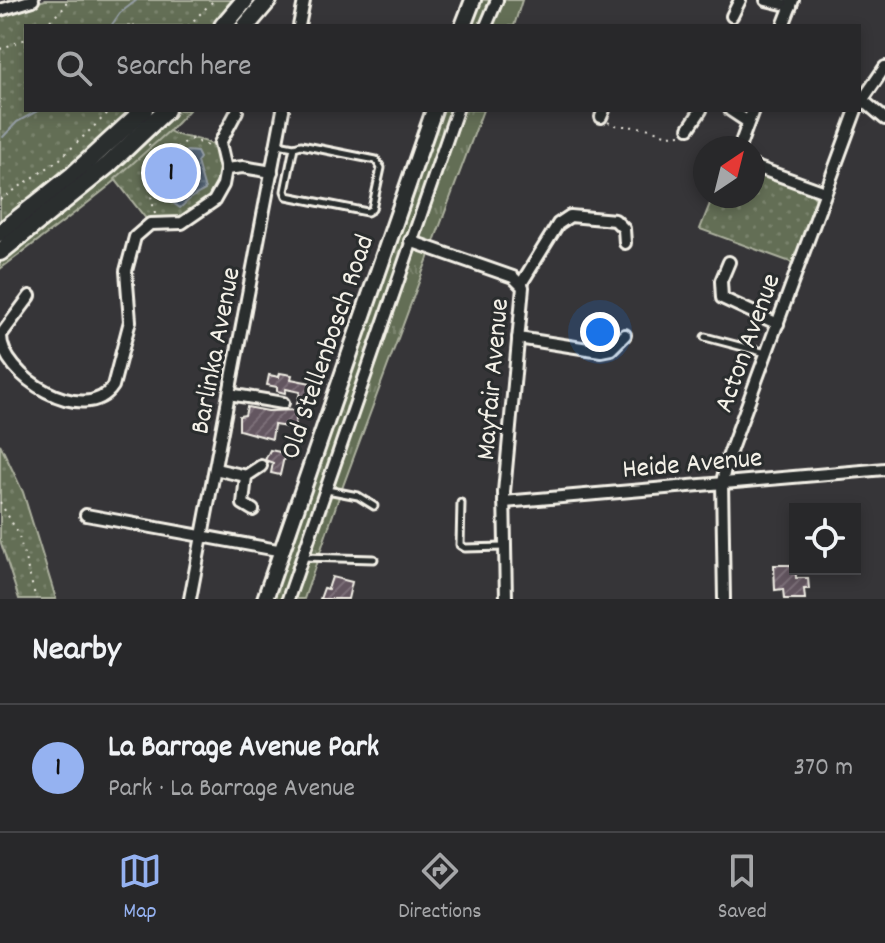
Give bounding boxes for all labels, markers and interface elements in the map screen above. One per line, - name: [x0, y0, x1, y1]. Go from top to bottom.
- search box: [24, 24, 861, 112]
- icon: search: [52, 46, 96, 90]
- text: Search here: [116, 47, 252, 90]
- north arrow: [693, 136, 765, 208]
- pin: 1: [145, 143, 197, 203]
- street label: Old Stellenbosch Road: [273, 230, 387, 465]
- street label: Barlinka Avenue: [182, 264, 254, 438]
- street label: Acton Avenue: [706, 269, 793, 419]
- street label: Mayfair Avenue: [468, 297, 522, 462]
- your location: [580, 312, 620, 352]
- street label: Heide Avenue: [621, 440, 764, 492]
- map controls: [789, 503, 861, 575]
- button: locate: [789, 503, 861, 575]
- text: Nearby: [32, 627, 121, 676]
- text: La Barrage Avenue Park: [108, 728, 379, 771]
- text: 1: [55, 750, 61, 787]
- text: 370 m: [794, 750, 853, 787]
- text: Park · La Barrage Avenue: [108, 771, 355, 808]
- tab: Map: [118, 849, 162, 928]
- tab: Directions: [398, 849, 482, 928]
- tab: Saved: [718, 849, 767, 928]

